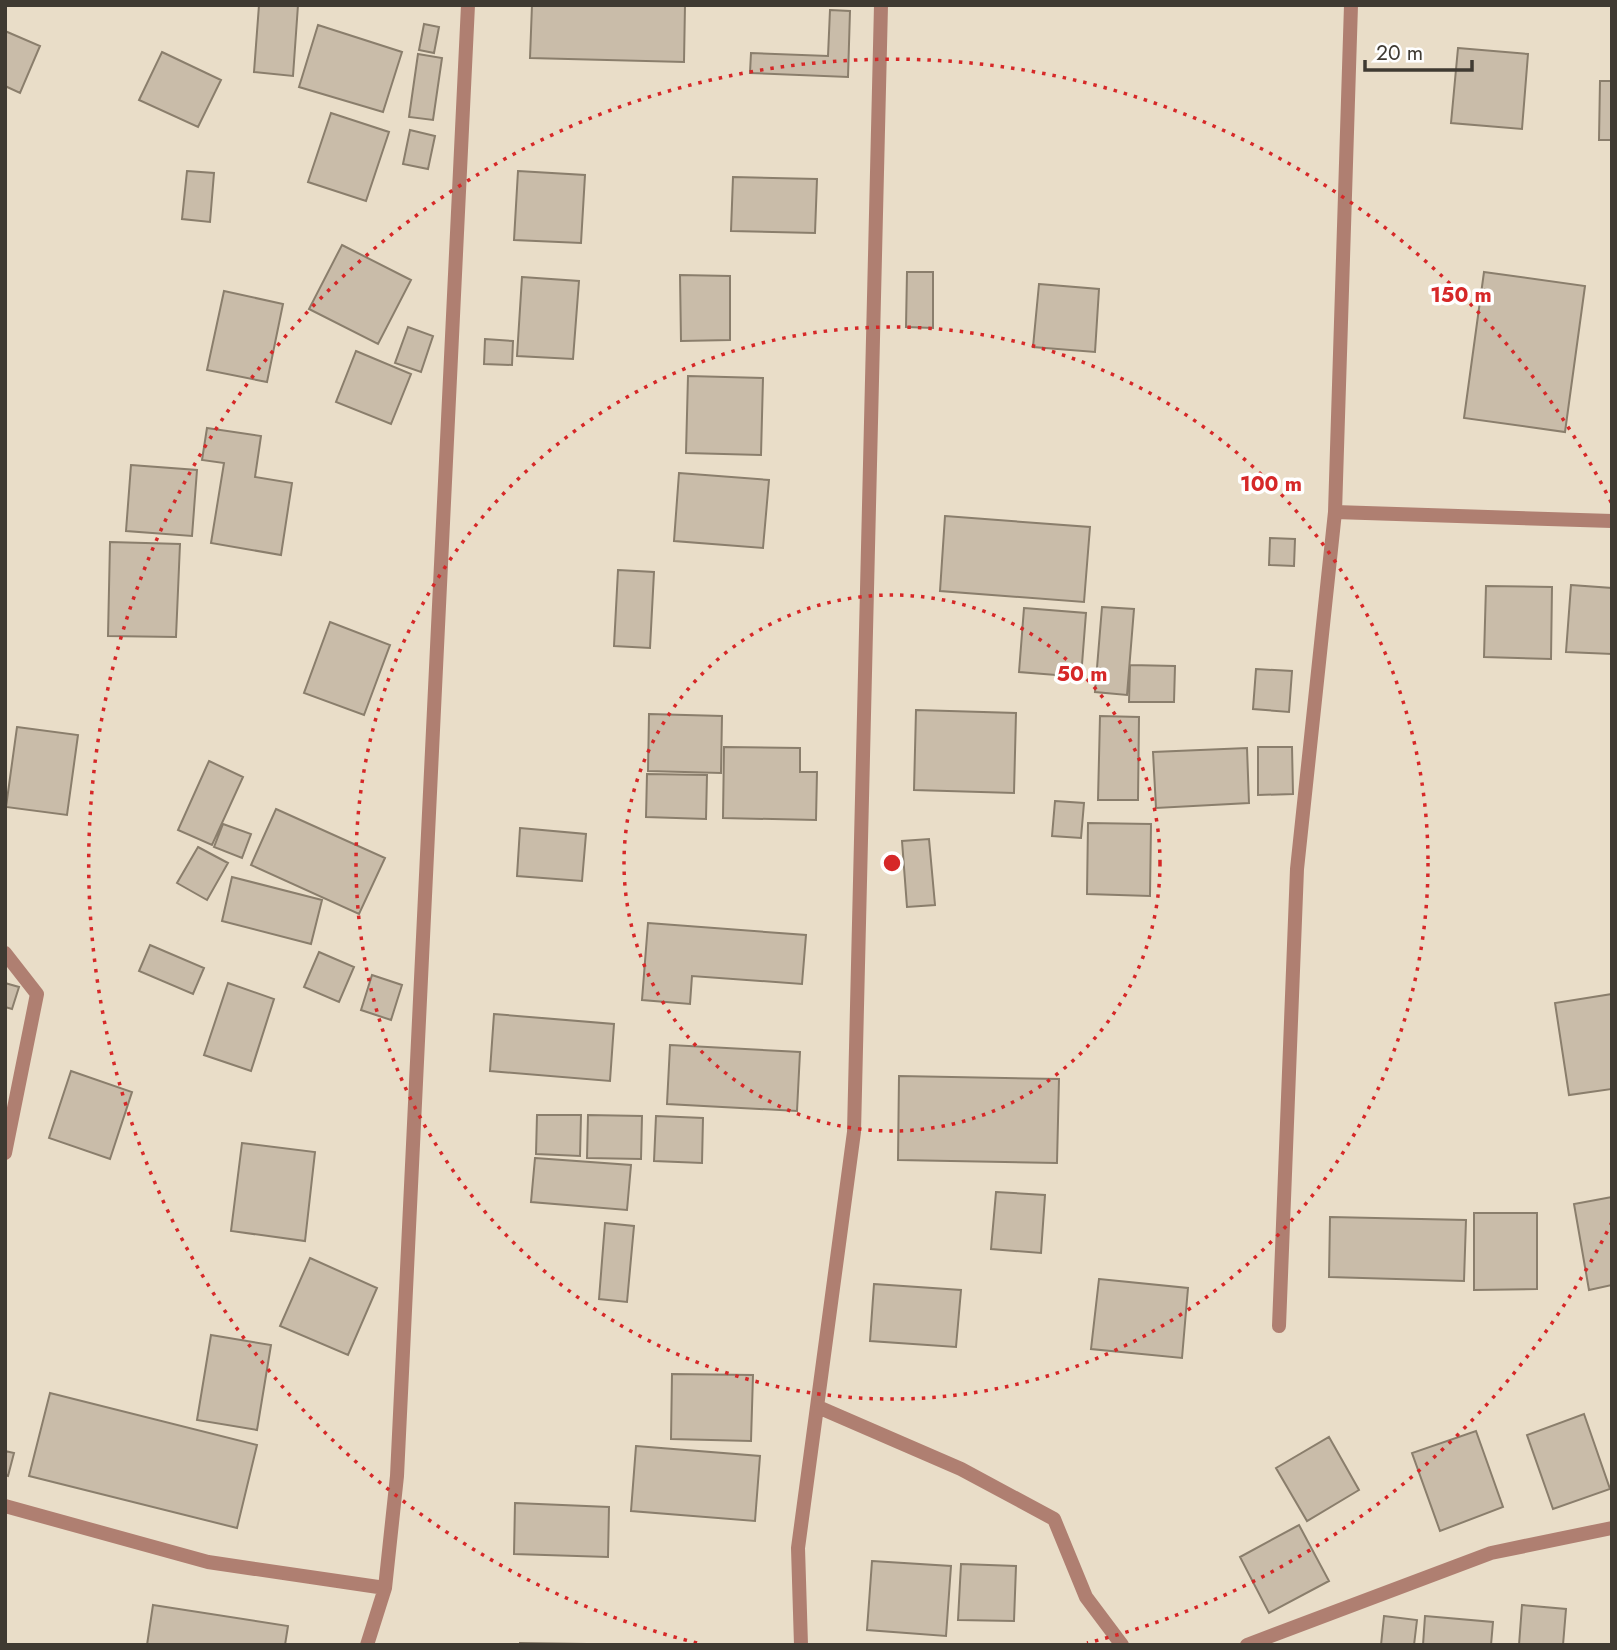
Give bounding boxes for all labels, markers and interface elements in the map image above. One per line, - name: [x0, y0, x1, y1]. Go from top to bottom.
- scale bar: [1365, 28, 1472, 72]
- text: 20 m: [1376, 38, 1423, 68]
- text: 150 m: [1430, 280, 1492, 310]
- text: 100 m: [1240, 469, 1302, 499]
- text: 50 m: [1057, 659, 1107, 689]
- centre of rings: [880, 851, 904, 875]

